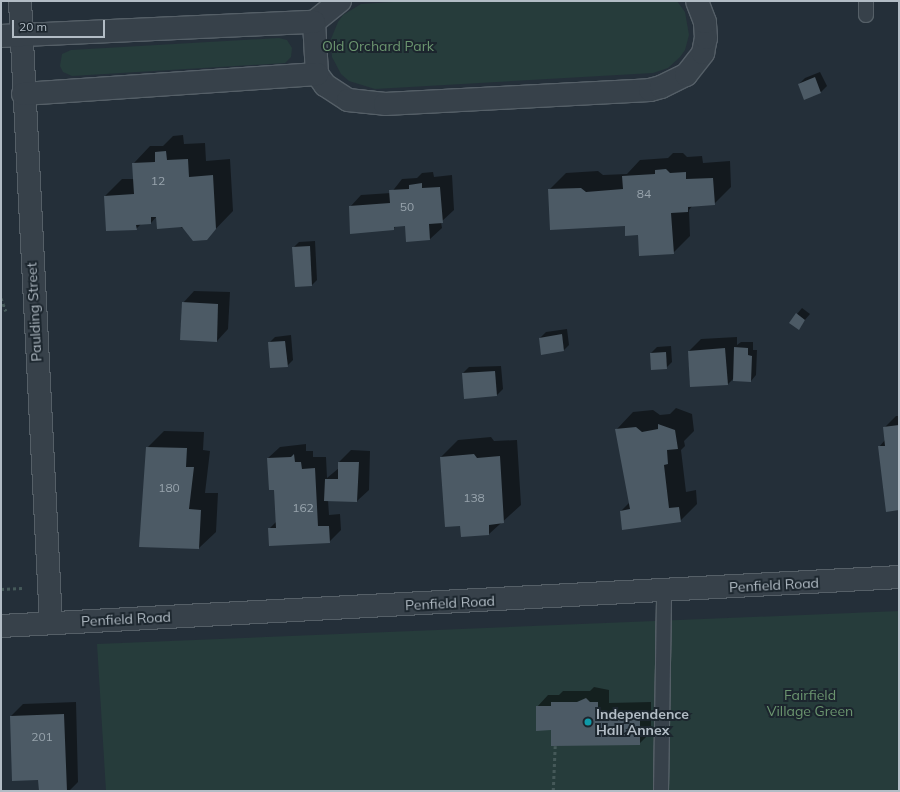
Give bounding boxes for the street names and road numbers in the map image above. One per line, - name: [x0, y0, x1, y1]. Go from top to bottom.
- street label: Paulding Street: [23, 262, 45, 362]
- street label: Penfield Road: [729, 574, 819, 596]
- street label: Penfield Road: [405, 592, 495, 614]
- street label: Penfield Road: [81, 608, 171, 630]

